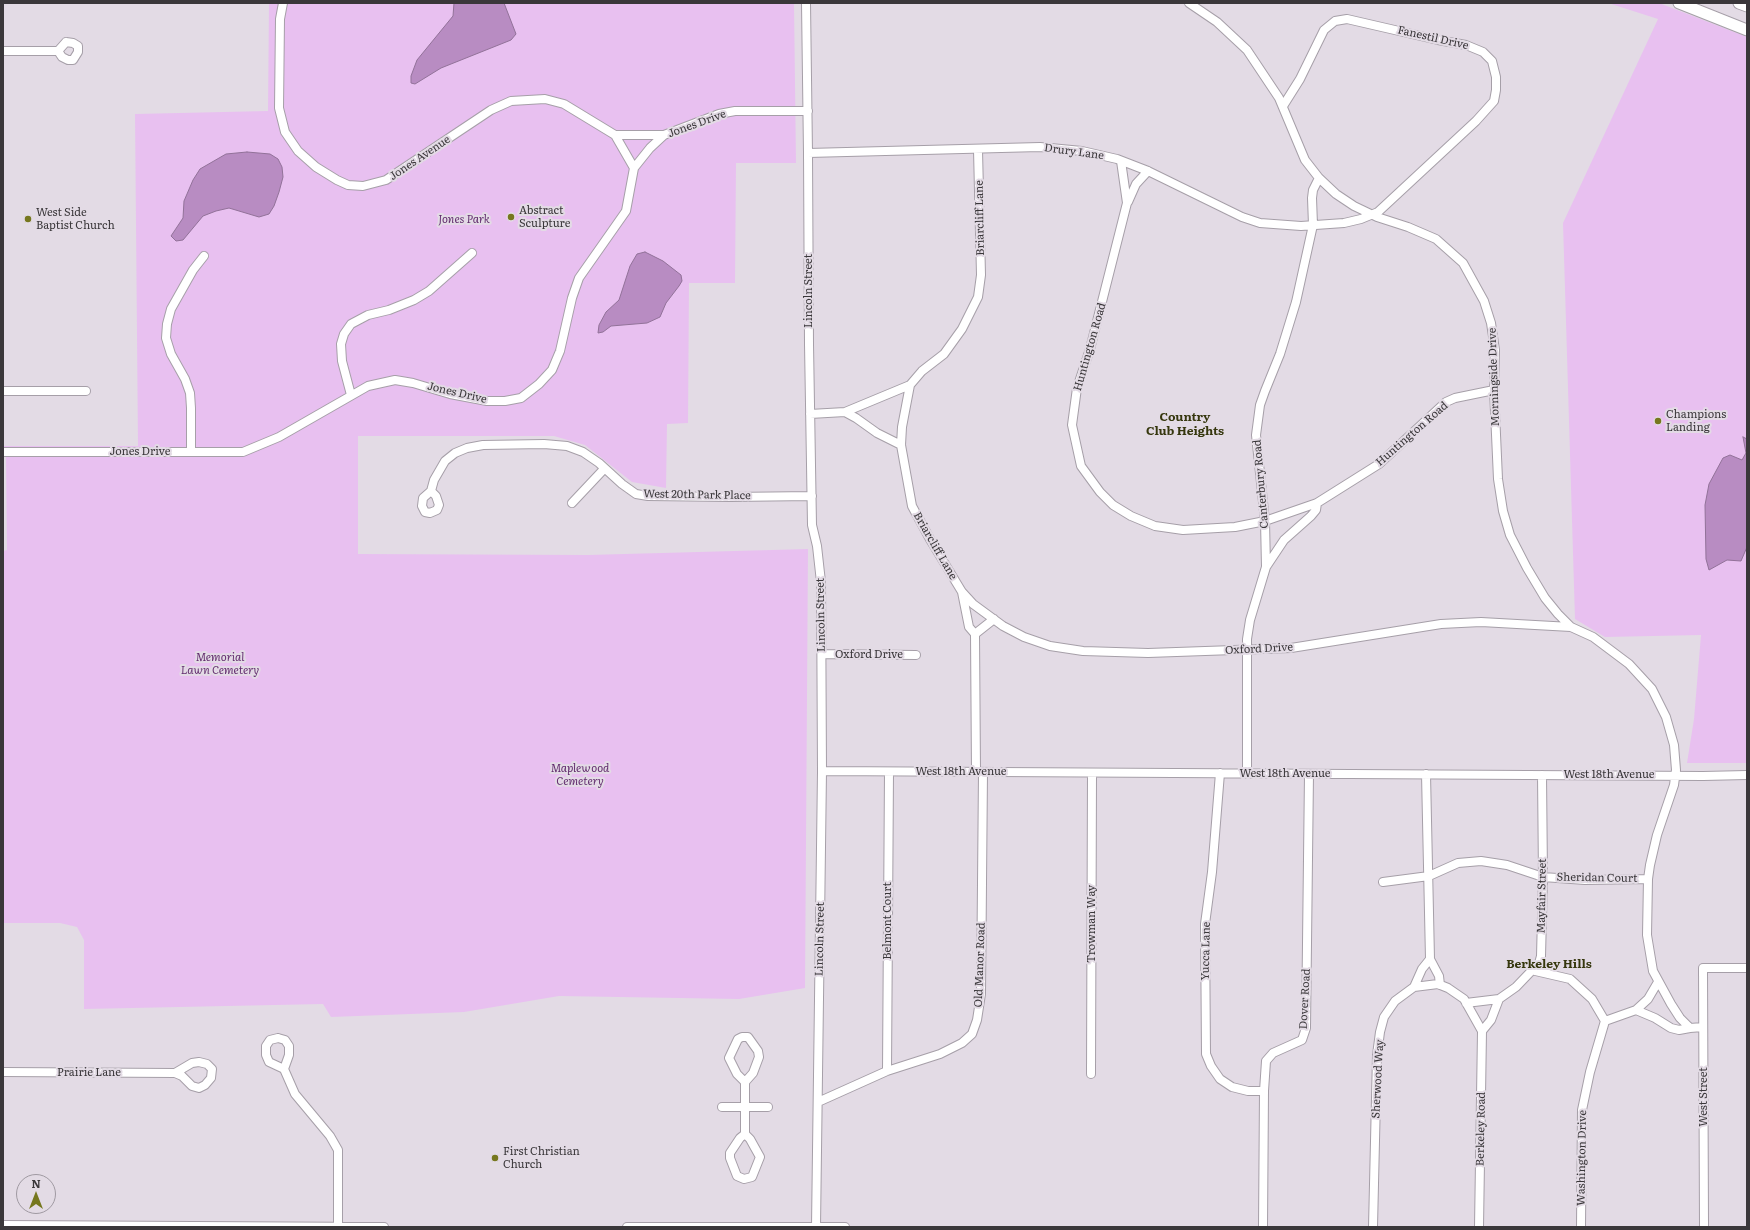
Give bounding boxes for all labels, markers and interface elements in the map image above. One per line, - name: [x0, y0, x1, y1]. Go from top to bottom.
- street label: Fanestil Drive: [1396, 23, 1470, 53]
- street label: Jones Drive: [666, 107, 728, 141]
- street label: Jones Avenue: [387, 133, 453, 183]
- street label: Drury Lane: [1043, 141, 1105, 163]
- street label: Briarcliff Lane: [973, 180, 987, 256]
- place label: Abstract Sculpture: [519, 204, 570, 230]
- place label: West Side Baptist Church: [36, 206, 115, 232]
- marker: Abstract Sculpture: [506, 212, 516, 222]
- park label: Jones Park: [438, 213, 490, 227]
- marker: West Side Baptist Church: [23, 214, 33, 224]
- street label: Lincoln Street: [802, 254, 816, 328]
- street label: Huntington Road: [1071, 301, 1109, 393]
- street label: Morningside Drive: [1486, 328, 1502, 426]
- street label: Jones Drive: [426, 380, 488, 406]
- street label: Huntington Road: [1373, 399, 1451, 469]
- place label: Champions Landing: [1666, 408, 1726, 434]
- district label: Country Club Heights: [1146, 410, 1224, 438]
- marker: Champions Landing: [1653, 416, 1663, 426]
- street label: Canterbury Road: [1251, 439, 1271, 529]
- street label: Jones Drive: [110, 445, 170, 459]
- street label: West 20th Park Place: [643, 487, 751, 503]
- street label: Briarcliff Lane: [910, 510, 960, 582]
- street label: Lincoln Street: [814, 578, 828, 652]
- street label: Oxford Drive: [1225, 641, 1293, 657]
- street label: Oxford Drive: [835, 648, 903, 662]
- park label: Memorial Lawn Cemetery: [181, 651, 259, 677]
- park label: Maplewood Cemetery: [551, 762, 609, 788]
- street label: West 18th Avenue: [915, 765, 1007, 779]
- street label: West 18th Avenue: [1239, 767, 1331, 781]
- street label: West 18th Avenue: [1563, 768, 1655, 782]
- street label: Mayfair Street: [1535, 858, 1549, 934]
- street label: Sheridan Court: [1556, 871, 1638, 885]
- street label: Belmont Court: [881, 882, 895, 960]
- street label: Trowman Way: [1085, 885, 1099, 963]
- street label: Lincoln Street: [813, 902, 827, 976]
- street label: Old Manor Road: [972, 922, 988, 1008]
- street label: Yucca Lane: [1199, 922, 1213, 980]
- district label: Berkeley Hills: [1506, 957, 1592, 971]
- street label: Dover Road: [1297, 968, 1313, 1030]
- street label: Sherwood Way: [1369, 1039, 1387, 1119]
- street label: Prairie Lane: [57, 1066, 121, 1080]
- street label: West Street: [1697, 1067, 1711, 1127]
- street label: Berkeley Road: [1474, 1092, 1488, 1166]
- street label: Washington Drive: [1575, 1110, 1589, 1206]
- place label: First Christian Church: [503, 1145, 580, 1171]
- marker: First Christian Church: [490, 1153, 500, 1163]
- north arrow: [16, 1174, 56, 1214]
- text: N: [31, 1175, 41, 1191]

